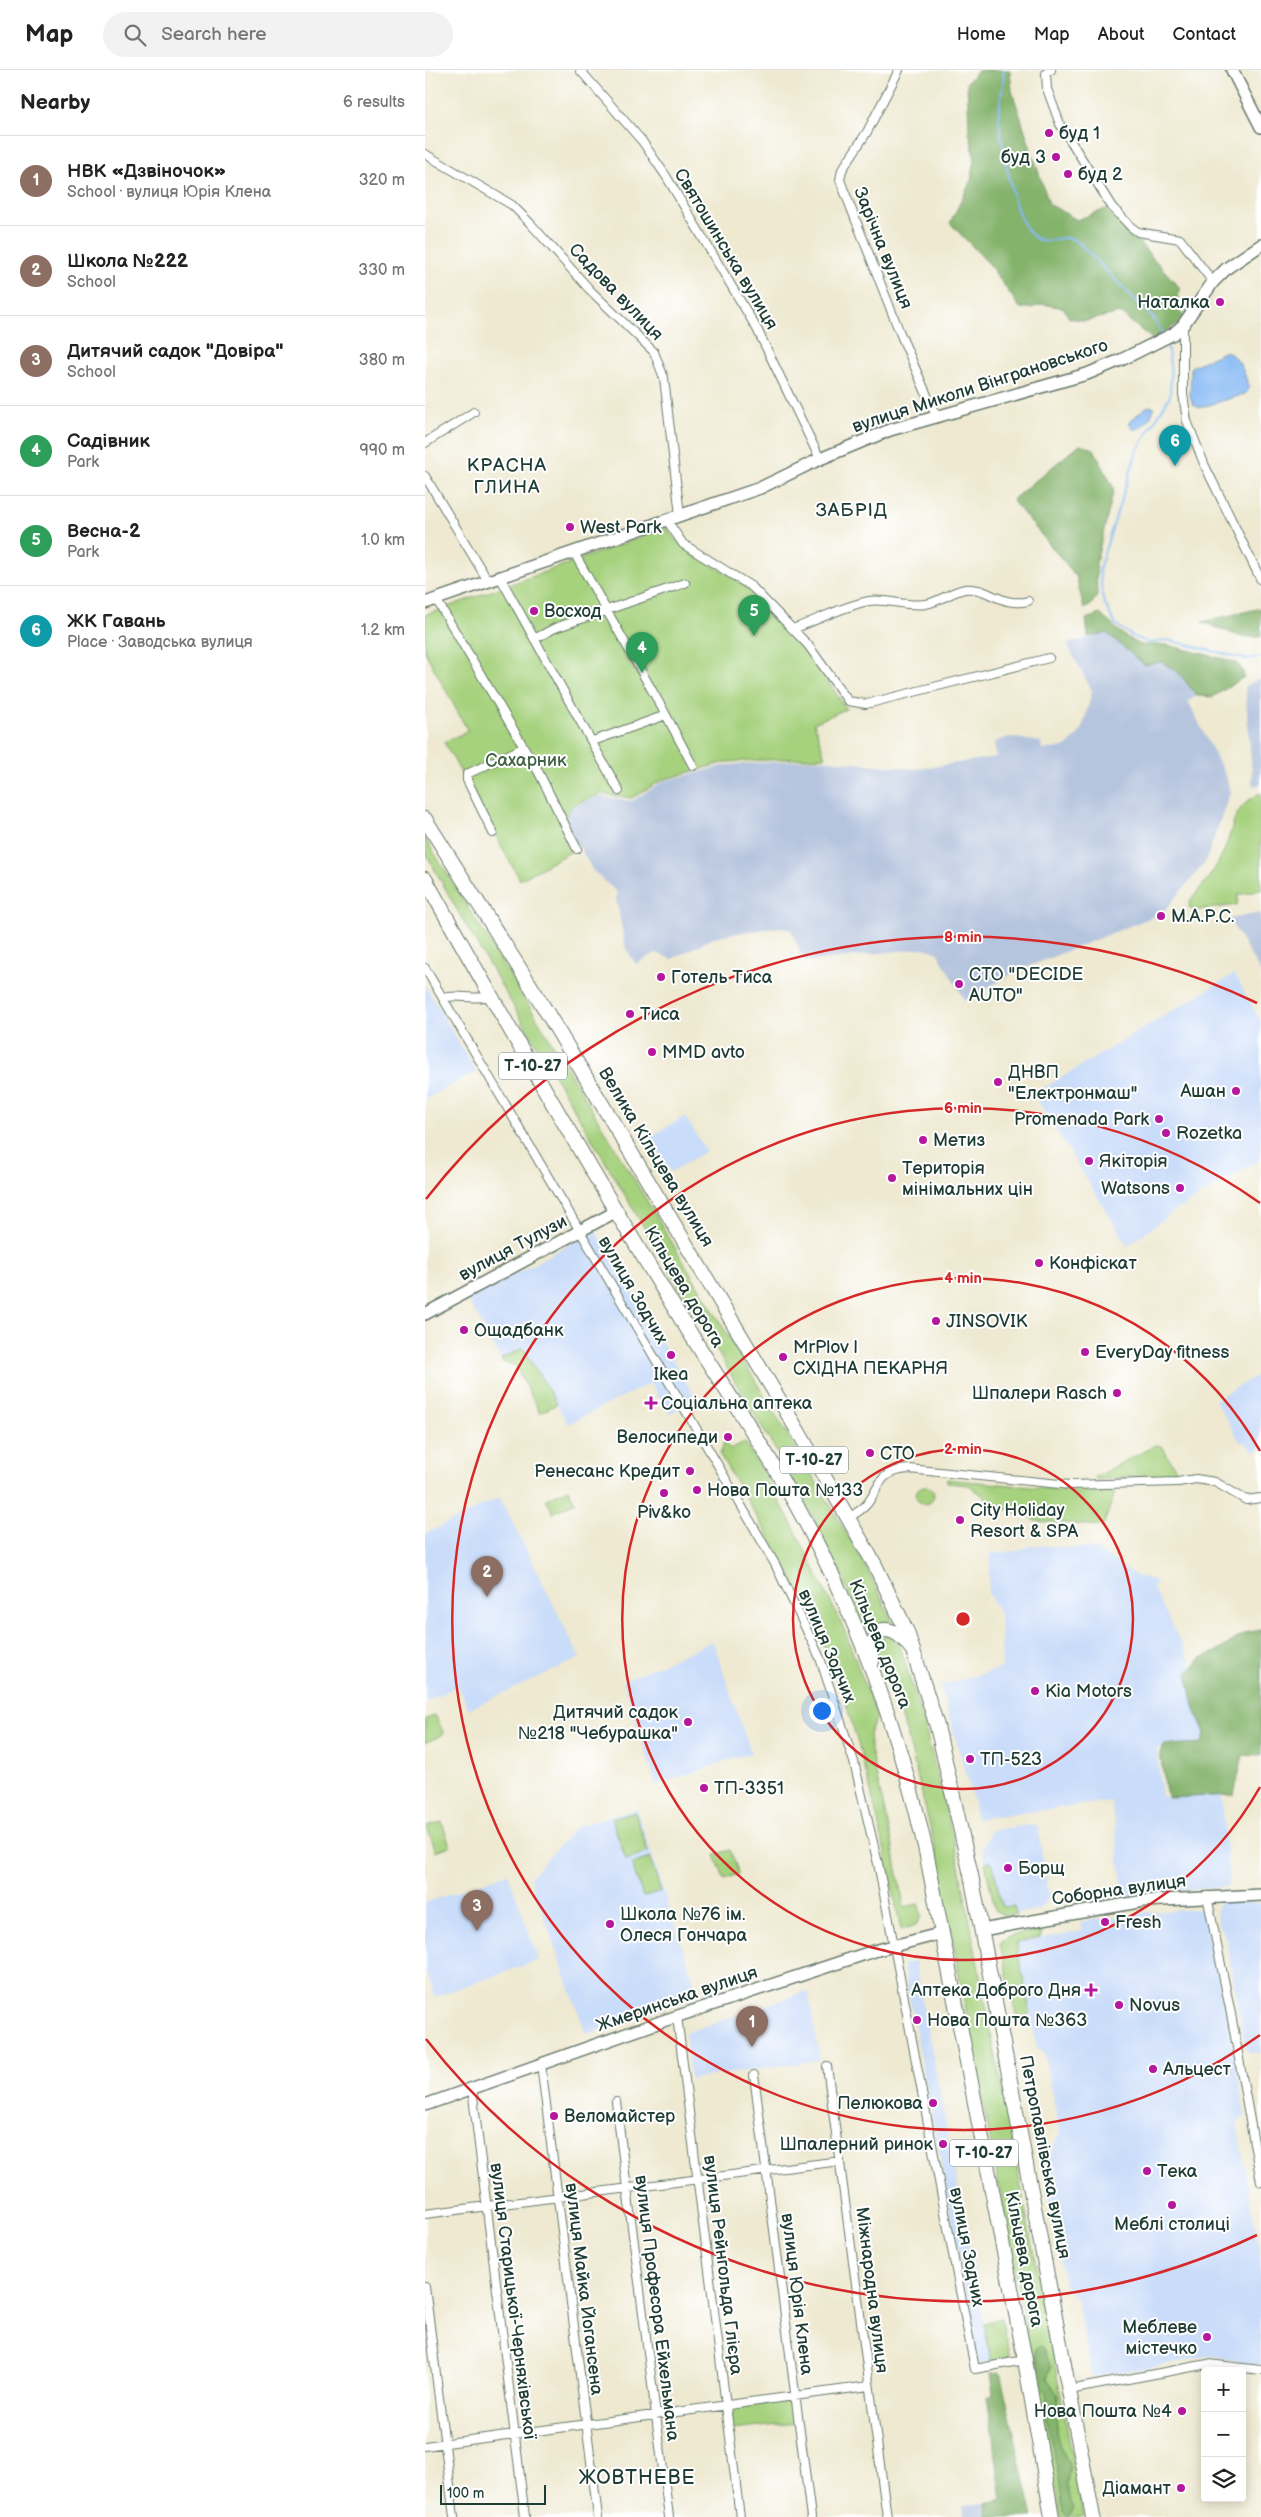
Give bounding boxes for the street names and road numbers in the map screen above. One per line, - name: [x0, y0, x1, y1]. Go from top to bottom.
- street label: Святошинська вулиця: [670, 165, 782, 333]
- street label: Зарічна вулиця: [849, 184, 917, 312]
- street label: Садова вулиця: [564, 239, 668, 345]
- street label: вулиця Миколи Вінграновського: [850, 335, 1110, 437]
- road number: Т-10-27: [499, 1052, 567, 1079]
- street label: Велика Кільцева вулиця: [594, 1063, 718, 1251]
- street label: вулиця Тулузи: [455, 1211, 571, 1285]
- street label: Кільцева дорога: [640, 1223, 729, 1352]
- street label: вулиця Зодчих: [594, 1232, 672, 1348]
- road number: Т-10-27: [780, 1446, 848, 1474]
- street label: Кільцева дорога: [844, 1576, 916, 1712]
- street label: вулиця Зодчих: [794, 1586, 860, 1706]
- street label: Соборна вулиця: [1051, 1870, 1187, 1910]
- street label: Жмеринська вулиця: [594, 1962, 760, 2036]
- street label: Петропавлівська вулиця: [1015, 2053, 1075, 2261]
- road number: Т-10-27: [950, 2140, 1018, 2166]
- street label: вулиця Рейнгольда Глієра: [699, 2154, 747, 2377]
- street label: вулиця Старицької-Черняхівської: [486, 2162, 540, 2441]
- street label: вулиця Професора Ейхельмана: [630, 2174, 684, 2443]
- street label: вулиця Майка Йогансена: [561, 2182, 608, 2397]
- street label: вулиця Зодчих: [945, 2185, 989, 2309]
- street label: Кільцева дорога: [1001, 2189, 1048, 2329]
- street label: Міжнародна вулиця: [851, 2206, 893, 2374]
- street label: вулиця Юрія Клена: [777, 2212, 817, 2377]

